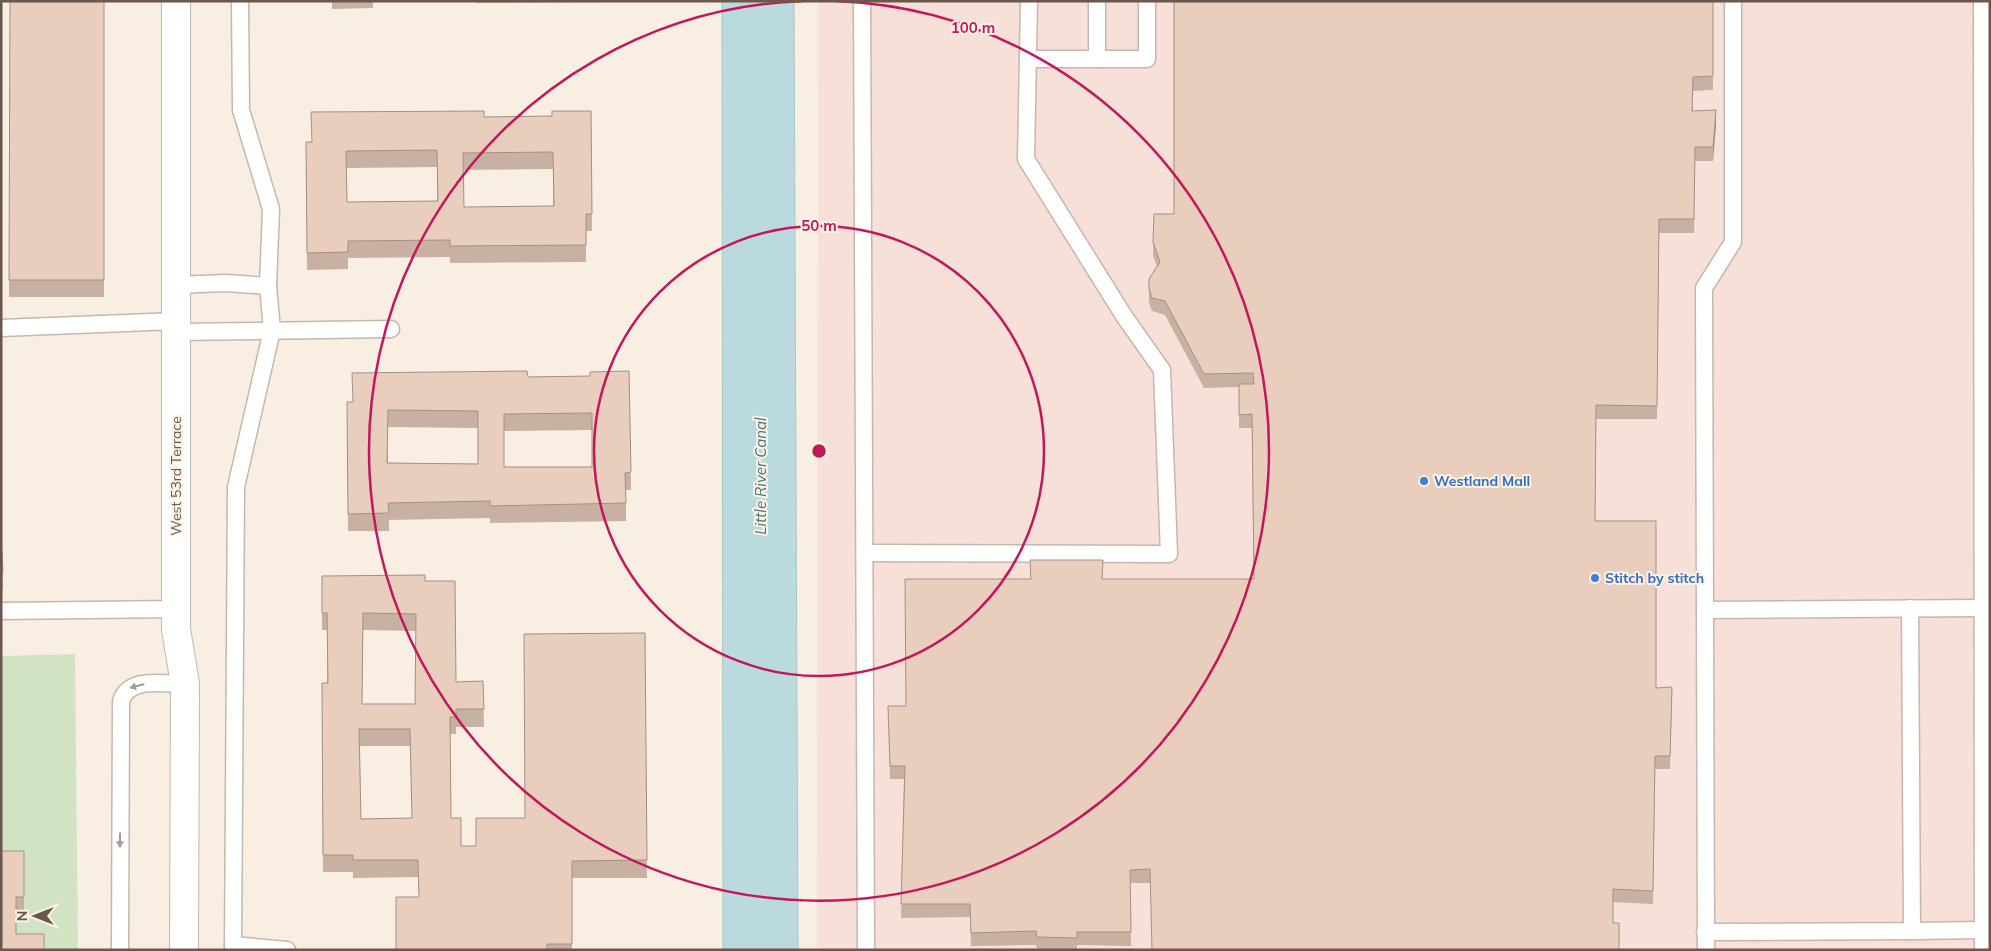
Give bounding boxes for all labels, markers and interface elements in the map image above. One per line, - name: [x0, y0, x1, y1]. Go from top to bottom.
- text: 100 m: [951, 18, 995, 37]
- text: 50 m: [801, 216, 837, 235]
- street label: West 53rd Terrace: [167, 416, 185, 536]
- water label: Little River Canal: [751, 417, 770, 535]
- centre of rings: [810, 442, 828, 460]
- place label: Westland Mall: [1434, 472, 1530, 490]
- marker: Westland Mall: [1418, 475, 1430, 487]
- place label: Stitch by stitch: [1605, 569, 1704, 587]
- marker: Stitch by stitch: [1589, 572, 1601, 584]
- one-way arrow: [129, 682, 144, 690]
- one-way arrow: [116, 832, 124, 848]
- north arrow: [10, 891, 60, 941]
- text: N: [13, 911, 31, 921]

